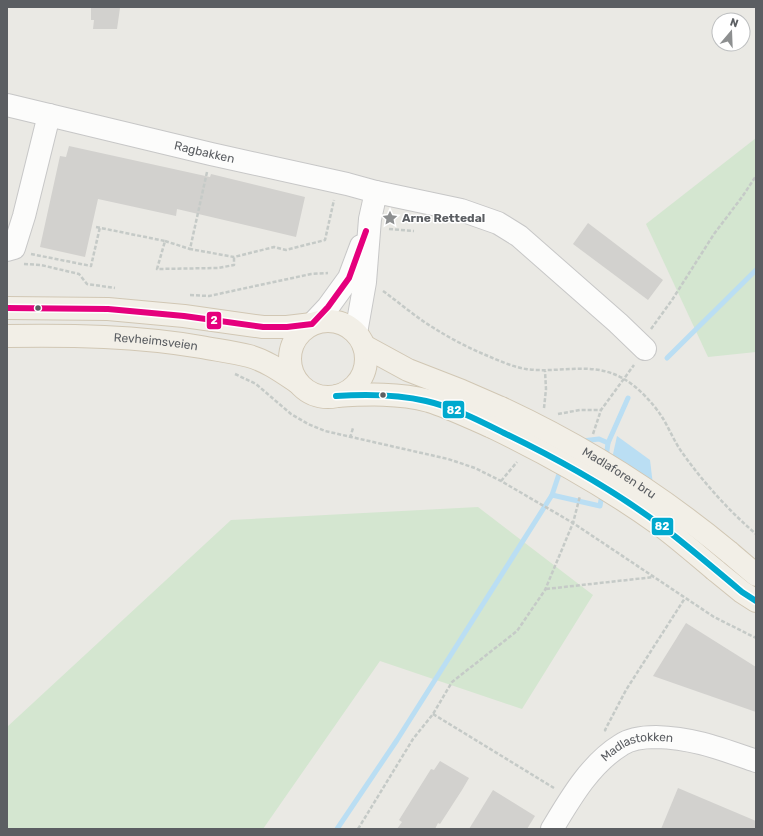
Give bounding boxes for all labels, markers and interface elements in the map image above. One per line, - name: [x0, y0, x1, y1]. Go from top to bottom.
- north arrow: [711, 12, 751, 52]
- text: N: [728, 16, 740, 30]
- street label: Ragbakken: [173, 138, 236, 166]
- place icon: Arne Rettedal: [381, 209, 399, 227]
- place label: Arne Rettedal: [402, 211, 485, 225]
- unlabelled marker: [33, 303, 43, 313]
- line badge: 2: [206, 311, 222, 330]
- text: 2: [210, 314, 218, 327]
- street label: Revheimsveien: [113, 330, 199, 353]
- unlabelled marker: [378, 390, 388, 400]
- line badge: 82: [442, 400, 465, 419]
- text: 82: [447, 404, 461, 417]
- street label: Madlaforen bru: [580, 445, 659, 502]
- line badge: 82: [651, 517, 674, 536]
- text: 82: [655, 520, 669, 533]
- street label: Madlastokken: [598, 730, 674, 764]

